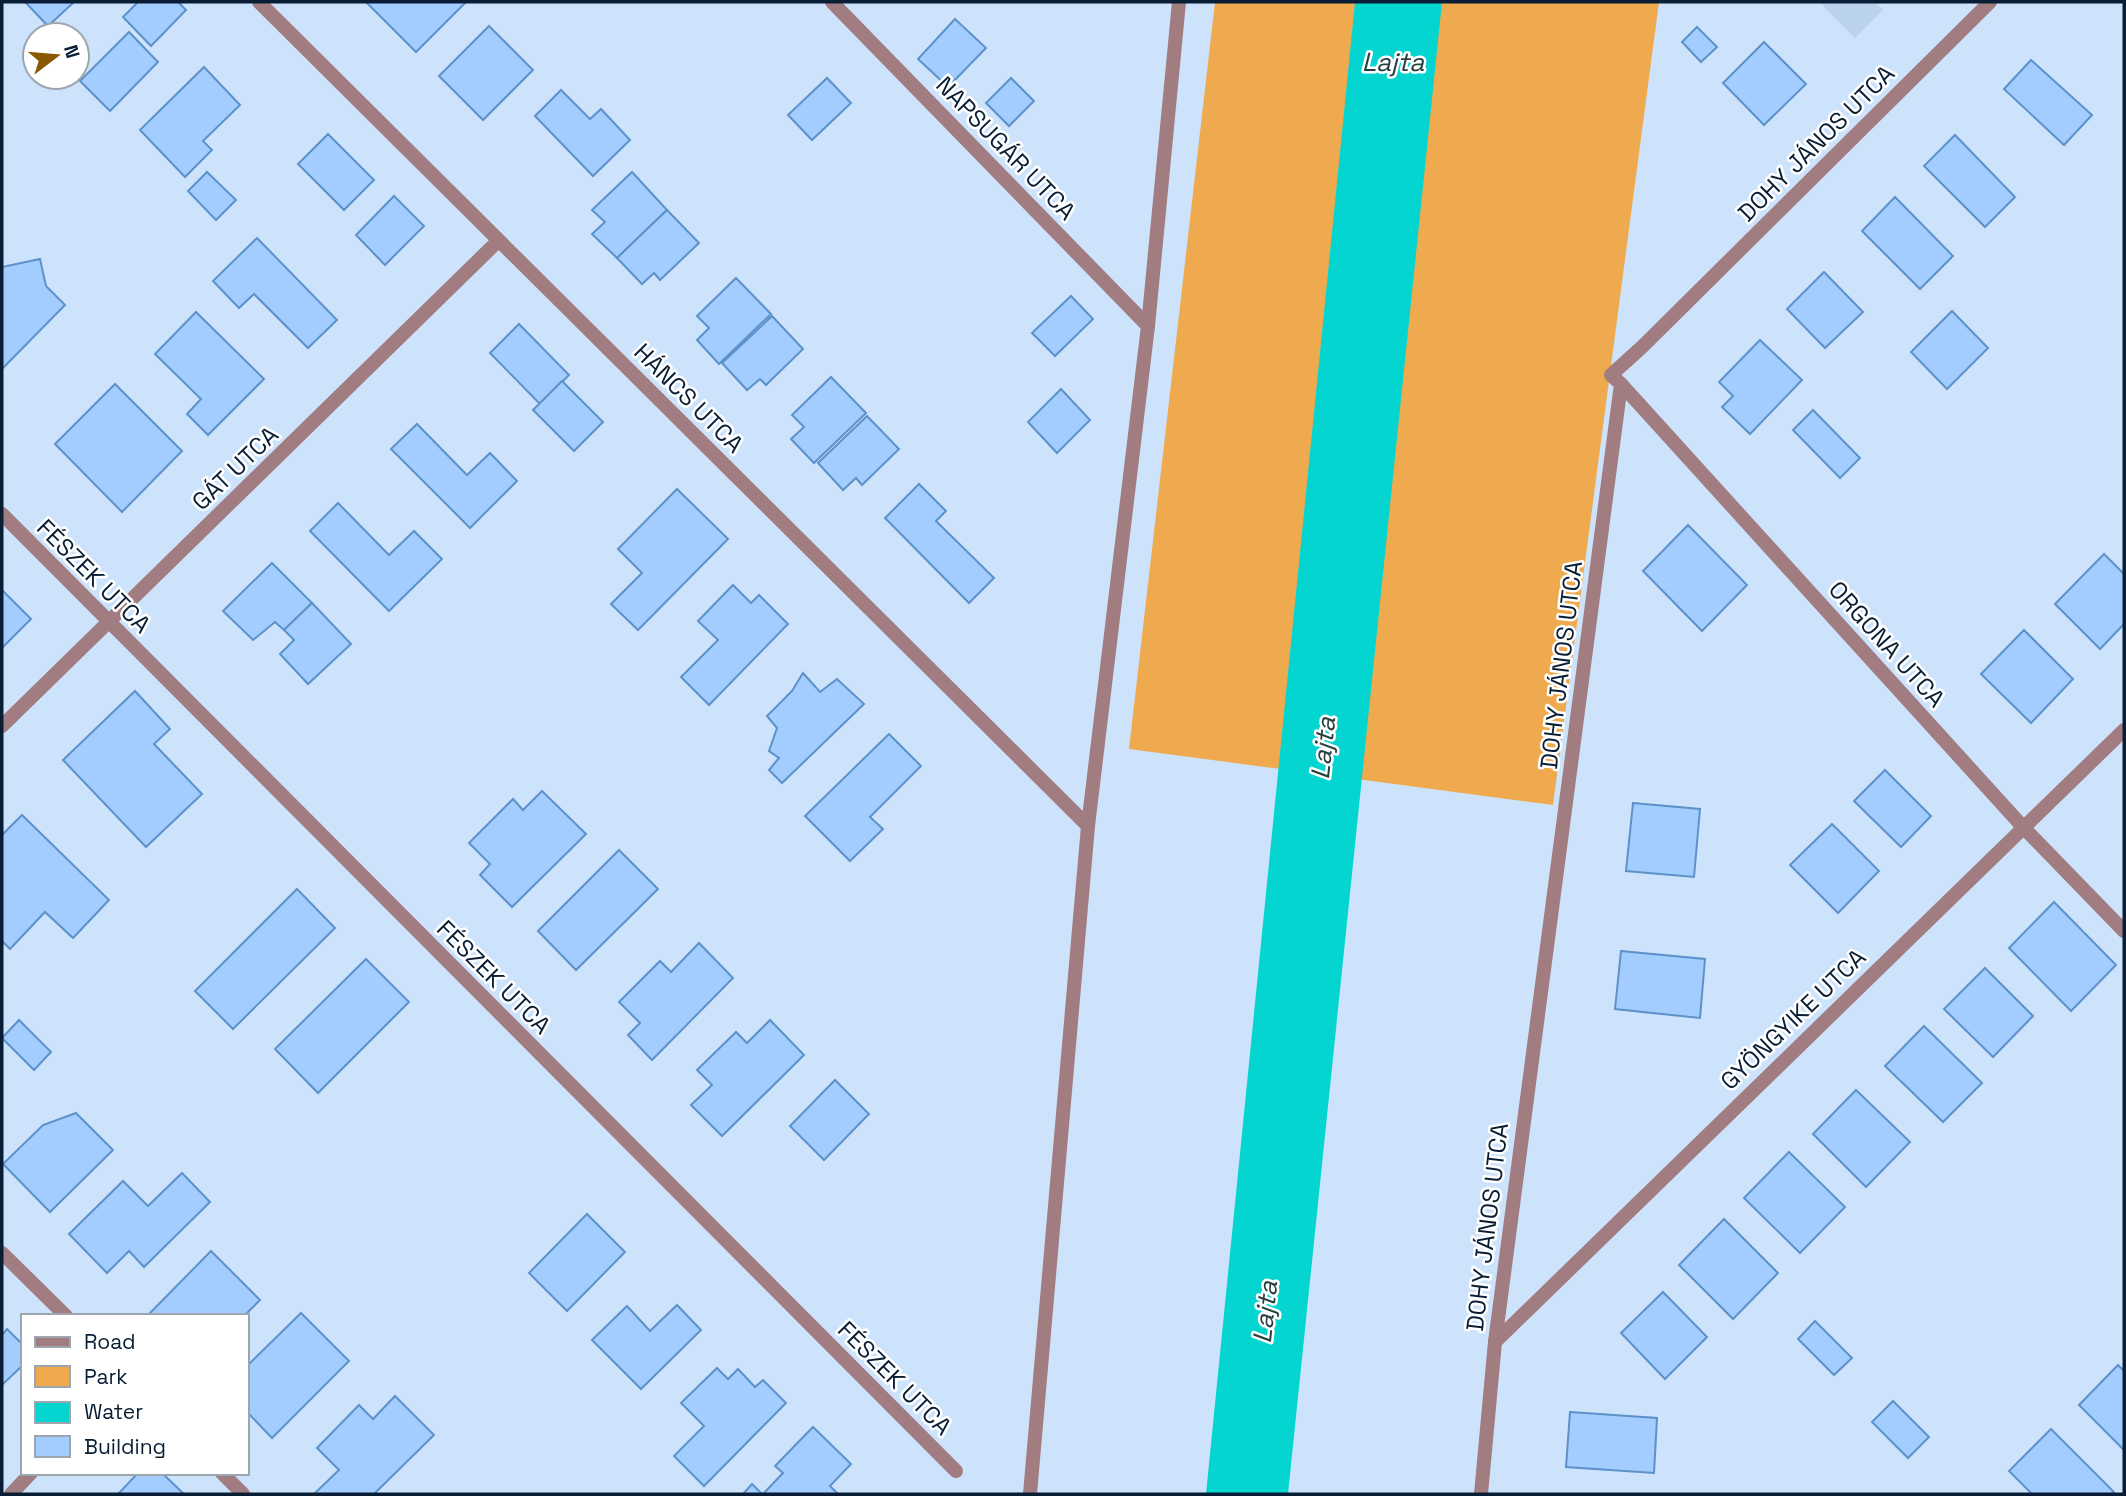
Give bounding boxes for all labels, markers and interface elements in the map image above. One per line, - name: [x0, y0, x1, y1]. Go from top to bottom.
- north arrow: [21, 21, 91, 91]
- text: N: [58, 42, 86, 61]
- water label: Lajta: [1362, 45, 1425, 79]
- street label: DOHY JÁNOS UTCA: [1731, 58, 1901, 228]
- street label: NAPSUGÁR UTCA: [929, 70, 1083, 226]
- street label: HÁNCS UTCA: [628, 337, 750, 459]
- street label: GÁT UTCA: [185, 419, 285, 517]
- street label: FÉSZEK UTCA: [30, 512, 158, 640]
- street label: DOHY JÁNOS UTCA: [1533, 559, 1589, 771]
- street label: ORGONA UTCA: [1822, 574, 1952, 714]
- water label: Lajta: [1303, 714, 1343, 781]
- street label: FÉSZEK UTCA: [430, 913, 558, 1041]
- street label: GYÖNGYIKE UTCA: [1714, 942, 1872, 1096]
- street label: DOHY JÁNOS UTCA: [1459, 1121, 1515, 1333]
- water label: Lajta: [1245, 1278, 1285, 1345]
- legend: [21, 1314, 248, 1475]
- street label: FÉSZEK UTCA: [831, 1314, 959, 1442]
- text: Road: [84, 1328, 136, 1355]
- text: Park: [84, 1363, 128, 1390]
- text: Water: [84, 1398, 143, 1425]
- text: Building: [84, 1433, 166, 1460]

